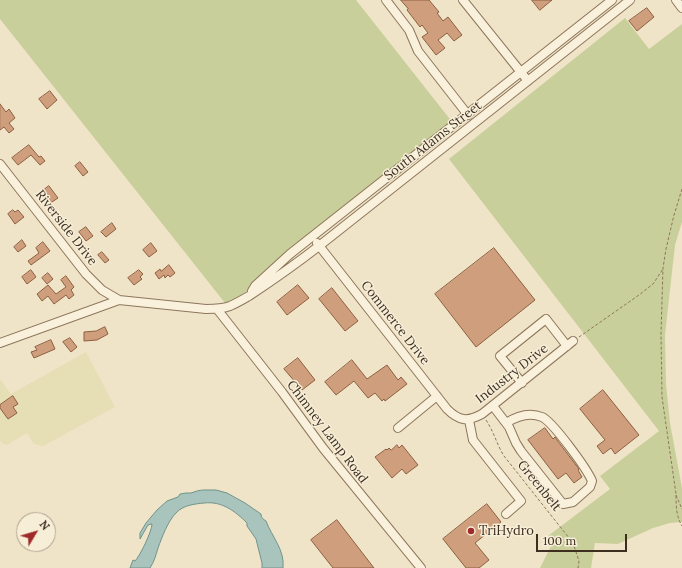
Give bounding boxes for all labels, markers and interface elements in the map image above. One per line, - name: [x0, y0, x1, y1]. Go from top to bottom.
- street label: South Adams Street: [381, 98, 485, 184]
- street label: Riverside Drive: [32, 187, 100, 269]
- street label: Commerce Drive: [357, 278, 433, 368]
- street label: Industry Drive: [473, 341, 551, 407]
- street label: Chimney Lamp Road: [283, 377, 371, 487]
- street label: Greenbelt: [514, 458, 564, 514]
- north arrow: [16, 512, 56, 552]
- text: N: [37, 518, 53, 533]
- place label: TriHydro: [479, 523, 534, 539]
- marker: TriHydro: [466, 526, 476, 536]
- scale bar: [538, 526, 629, 552]
- text: 100 m: [543, 533, 576, 548]

